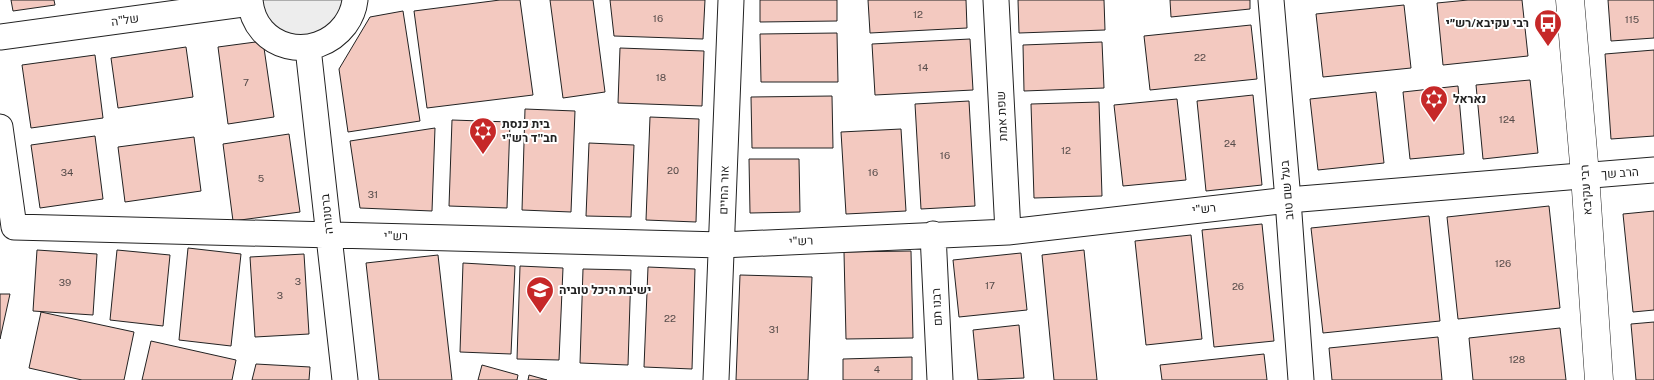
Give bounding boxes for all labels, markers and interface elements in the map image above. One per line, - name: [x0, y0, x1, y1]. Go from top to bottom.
- house number: 12: [913, 8, 923, 20]
- bus stop icon: רבי עקיבא/רש״י: [1533, 8, 1563, 47]
- street label: של"ה: [110, 11, 140, 29]
- house number: 16: [653, 12, 663, 24]
- house number: 115: [1625, 13, 1639, 25]
- place label: רבי עקיבא/רש״י: [1446, 16, 1529, 30]
- house number: 22: [1194, 51, 1206, 63]
- house number: 14: [918, 61, 928, 73]
- house number: 18: [656, 71, 666, 83]
- house number: 7: [243, 76, 249, 88]
- synagogue icon: נאראל: [1419, 84, 1449, 123]
- street label: שפת אמת: [994, 91, 1010, 141]
- place label: נאראל: [1453, 92, 1486, 106]
- house number: 124: [1499, 113, 1515, 125]
- synagogue icon: בית כנסת חב"ד רש"י: [468, 116, 498, 155]
- place label: בית כנסת חב"ד רש"י: [502, 117, 557, 145]
- house number: 24: [1224, 137, 1236, 149]
- house number: 12: [1061, 144, 1071, 156]
- house number: 16: [940, 149, 950, 161]
- street label: בעל שם טוב: [1277, 159, 1297, 220]
- house number: 20: [667, 164, 679, 176]
- street label: רבי עקיבא: [1577, 164, 1595, 216]
- street label: אור החיים: [716, 165, 732, 215]
- street label: הרב שך: [1601, 165, 1639, 181]
- house number: 34: [61, 166, 73, 178]
- house number: 16: [868, 166, 878, 178]
- house number: 5: [258, 172, 264, 184]
- house number: 31: [368, 188, 378, 200]
- street label: ברטנורה: [318, 192, 336, 235]
- street label: רש"י: [1191, 201, 1217, 217]
- street label: רש"י: [384, 229, 408, 243]
- street label: רש"י: [789, 233, 813, 249]
- house number: 126: [1495, 257, 1511, 269]
- house number: 3: [295, 275, 301, 287]
- school or university icon: ישיבת היכל טוביה: [525, 275, 555, 314]
- house number: 39: [59, 276, 71, 288]
- house number: 17: [985, 279, 995, 291]
- house number: 26: [1232, 280, 1244, 292]
- place label: ישיבת היכל טוביה: [559, 283, 651, 297]
- street label: רבנו תם: [929, 288, 945, 326]
- house number: 3: [277, 289, 283, 301]
- house number: 22: [664, 312, 676, 324]
- house number: 31: [769, 323, 779, 335]
- house number: 128: [1509, 353, 1525, 365]
- house number: 4: [874, 363, 880, 375]

